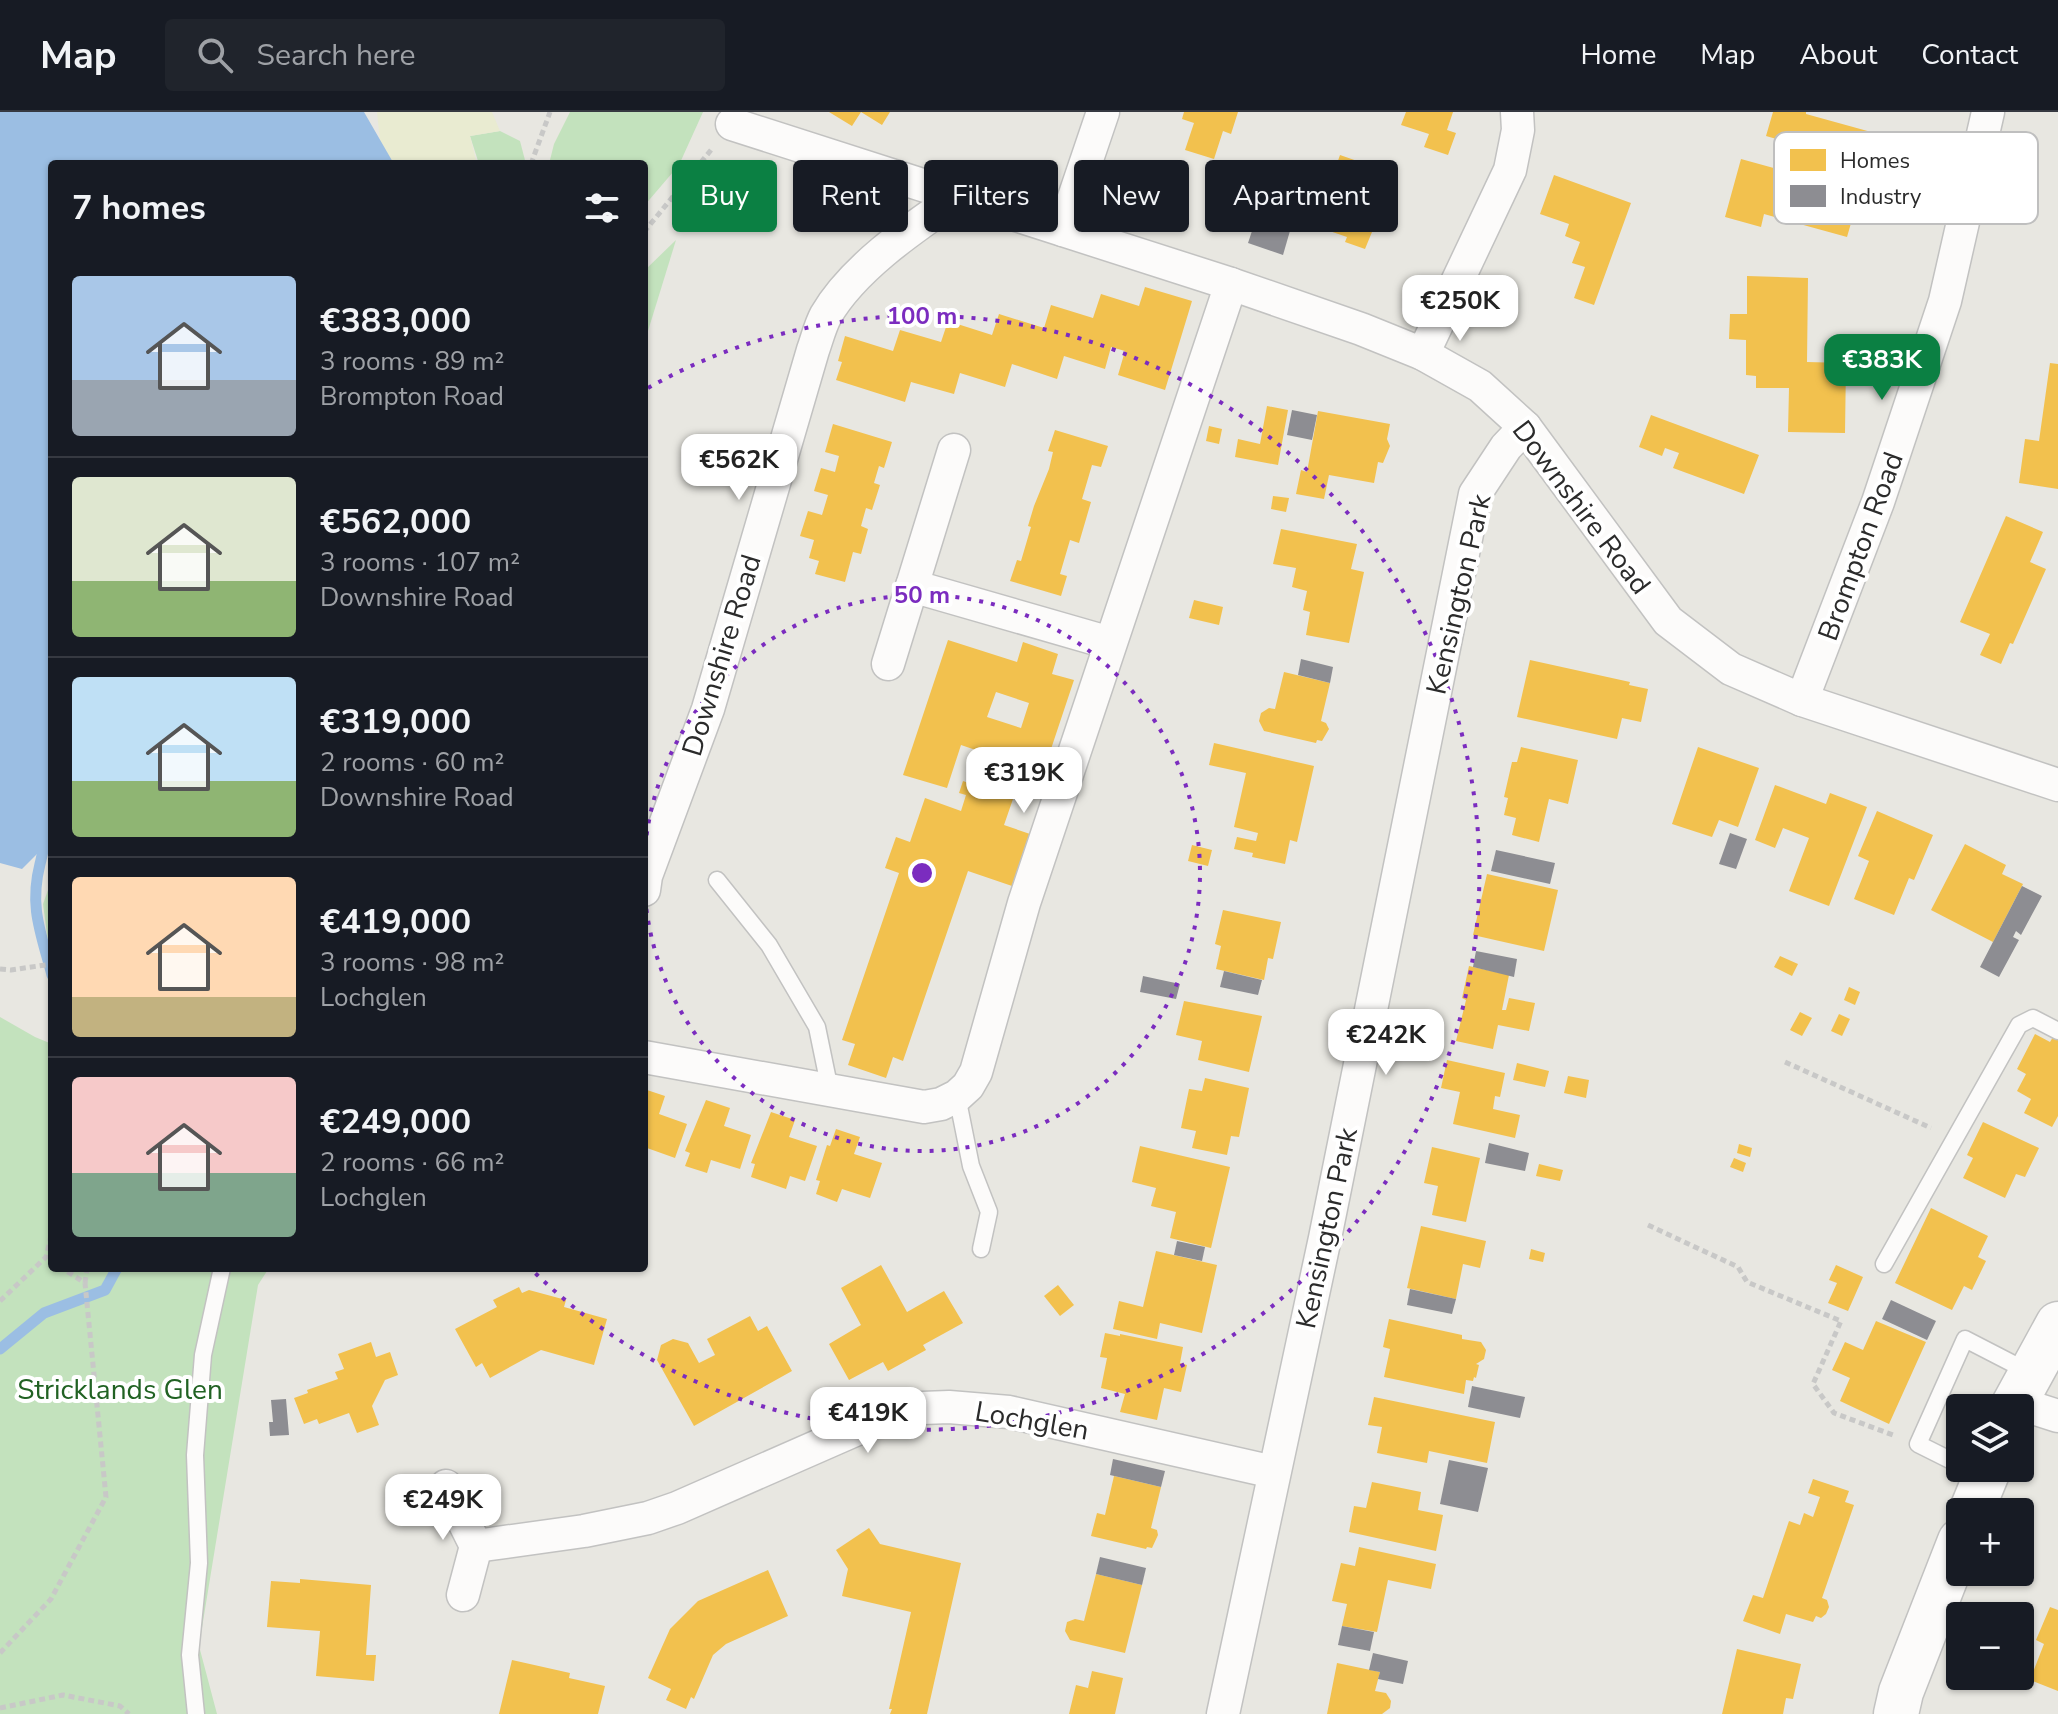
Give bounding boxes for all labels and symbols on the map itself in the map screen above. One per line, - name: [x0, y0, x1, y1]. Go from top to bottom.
- legend: [1774, 132, 2038, 224]
- text: Homes: [1840, 146, 1910, 176]
- text: Industry: [1840, 182, 1922, 212]
- pin: €250K: [1404, 275, 1516, 343]
- text: 100 m: [887, 300, 957, 332]
- pin: €383K: [1826, 334, 1938, 402]
- street label: Downshire Road: [1503, 413, 1659, 602]
- pin: €562K: [683, 434, 795, 502]
- street label: Brompton Road: [1809, 447, 1913, 646]
- street label: Kensington Park: [1417, 489, 1501, 698]
- street label: Downshire Road: [673, 550, 771, 761]
- text: 50 m: [894, 579, 950, 611]
- pin: €319K: [968, 747, 1080, 815]
- centre of rings: [908, 859, 936, 887]
- pin: €242K: [1330, 1009, 1442, 1077]
- street label: Kensington Park: [1287, 1123, 1367, 1332]
- park label: Stricklands Glen: [17, 1371, 223, 1409]
- pin: €419K: [812, 1387, 924, 1455]
- street label: Lochglen: [972, 1392, 1092, 1450]
- pin: €249K: [387, 1474, 499, 1542]

